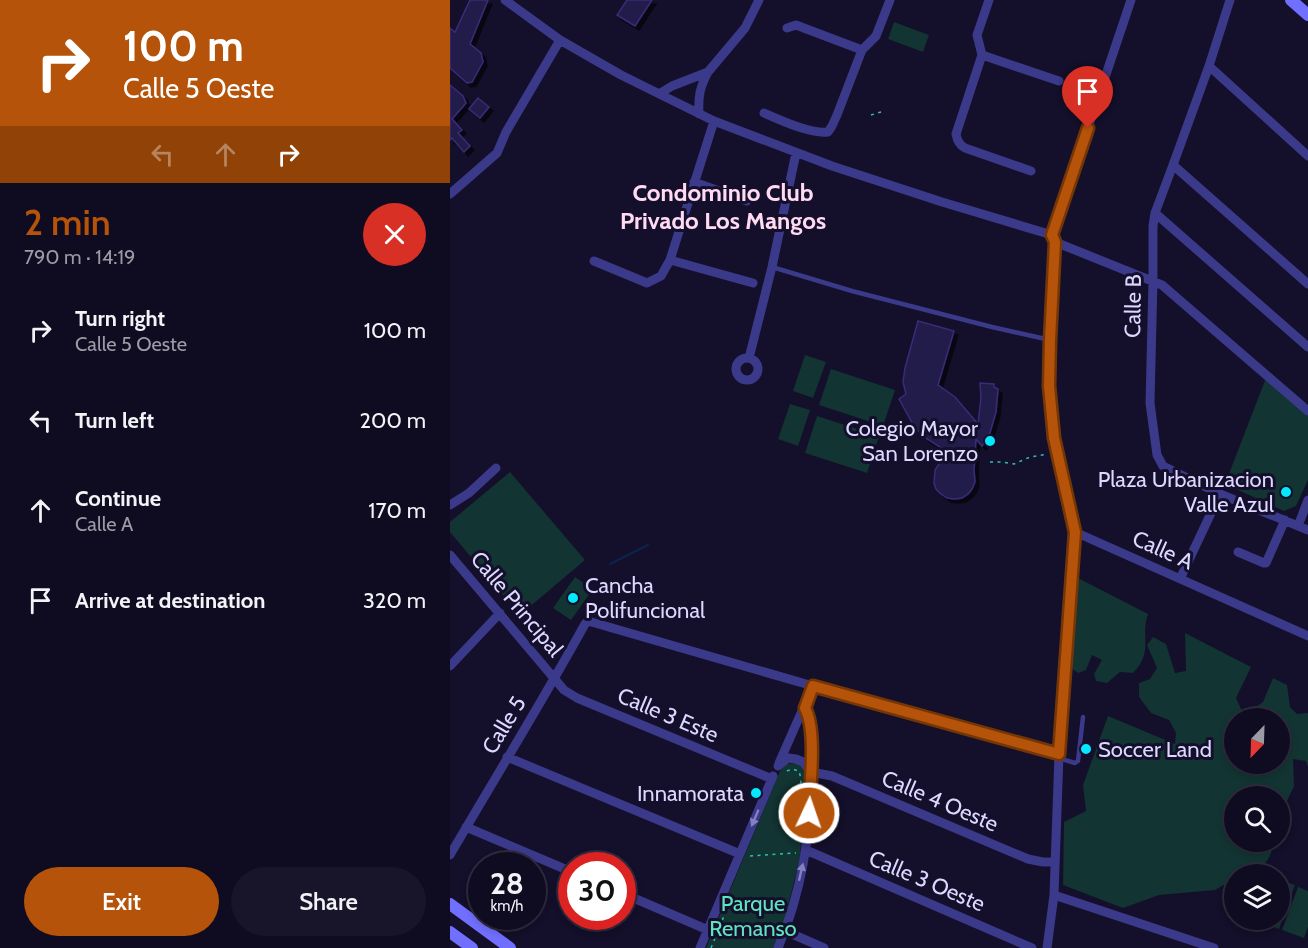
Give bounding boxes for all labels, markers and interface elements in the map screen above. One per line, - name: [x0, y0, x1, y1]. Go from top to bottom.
- text: 100 m: [123, 20, 244, 72]
- icon: right: [24, 24, 102, 102]
- pin: [1062, 66, 1113, 128]
- text: Calle 5 Oeste: [123, 72, 274, 105]
- icon: arrive: [1071, 75, 1104, 108]
- icon: left: [146, 138, 179, 171]
- icon: ahead: [209, 138, 242, 171]
- icon: right: [272, 138, 305, 171]
- district label: Condominio Club Privado Los Mangos: [620, 178, 826, 235]
- text: 2 min: [24, 200, 111, 244]
- button: close: [363, 203, 426, 266]
- text: 790 m · 14:19: [24, 245, 135, 269]
- street label: Calle B: [1119, 274, 1147, 338]
- text: Turn right: [75, 305, 165, 332]
- icon: right: [24, 314, 57, 347]
- text: 100 m: [364, 317, 426, 344]
- text: Calle 5 Oeste: [75, 332, 187, 356]
- icon: left: [24, 404, 57, 437]
- text: Turn left: [75, 407, 154, 434]
- text: 200 m: [360, 407, 426, 434]
- place label: Colegio Mayor San Lorenzo: [845, 415, 978, 467]
- marker: Colegio Mayor San Lorenzo: [983, 434, 997, 448]
- place label: Plaza Urbanizacion Valle Azul: [1098, 466, 1275, 518]
- text: Continue: [75, 485, 161, 512]
- marker: Plaza Urbanizacion Valle Azul: [1279, 485, 1293, 499]
- icon: ahead: [24, 494, 57, 527]
- text: 170 m: [368, 497, 426, 524]
- text: Calle A: [75, 512, 133, 536]
- street label: Calle A: [1128, 525, 1198, 576]
- street label: Calle Principal: [465, 546, 570, 663]
- place label: Cancha Polifuncional: [585, 572, 706, 624]
- icon: arrive: [24, 584, 57, 617]
- text: Arrive at destination: [75, 587, 265, 614]
- text: 320 m: [363, 587, 426, 614]
- marker: Cancha Polifuncional: [566, 591, 580, 605]
- street label: Calle 3 Este: [613, 682, 723, 748]
- street label: Calle 5: [476, 691, 532, 759]
- north arrow: [1224, 708, 1290, 774]
- map controls: [1224, 708, 1290, 930]
- place label: Soccer Land: [1098, 736, 1212, 763]
- marker: Soccer Land: [1079, 742, 1093, 756]
- street label: Calle 4 Oeste: [878, 764, 1002, 838]
- place label: Innamorata: [637, 780, 744, 807]
- position arrow: [777, 781, 841, 845]
- marker: Innamorata: [749, 786, 763, 800]
- button: search: [1224, 786, 1290, 852]
- one-way arrow: [750, 810, 760, 828]
- street label: Calle 3 Oeste: [865, 844, 989, 918]
- speed limit sign: 30: [558, 852, 636, 930]
- one-way arrow: [797, 862, 806, 881]
- button: layers: [1224, 864, 1290, 930]
- text: 28: [490, 865, 524, 902]
- button: Exit: [24, 867, 219, 936]
- button: Share: [231, 867, 426, 936]
- park label: Parque Remanso: [709, 890, 797, 942]
- text: km/h: [491, 897, 523, 915]

